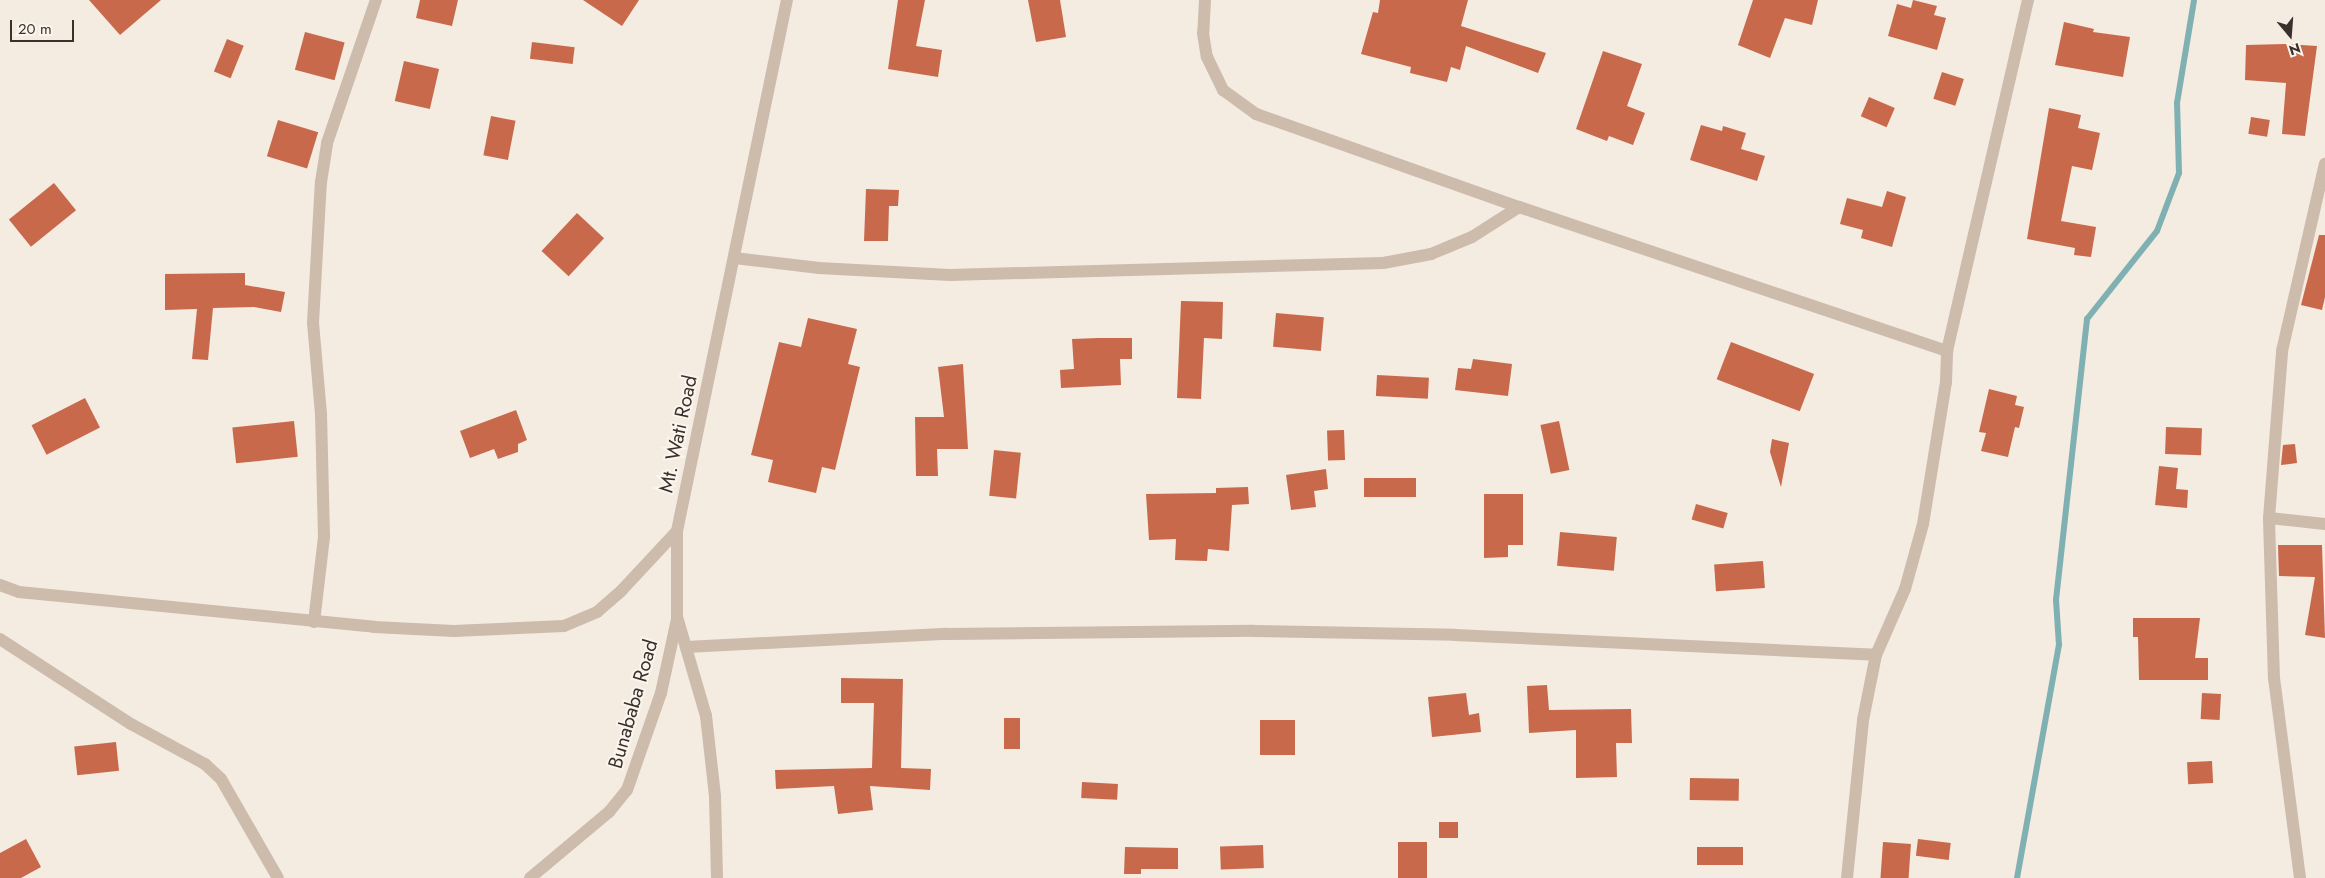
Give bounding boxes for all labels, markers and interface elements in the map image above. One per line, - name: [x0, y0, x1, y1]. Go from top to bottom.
- scale bar: [12, 10, 76, 42]
- north arrow: [2265, 10, 2315, 60]
- text: 20 m: [18, 18, 52, 40]
- text: N: [2286, 38, 2303, 60]
- street label: Mt. Wati Road: [654, 373, 702, 495]
- street label: Bunababa Road: [603, 637, 663, 771]

